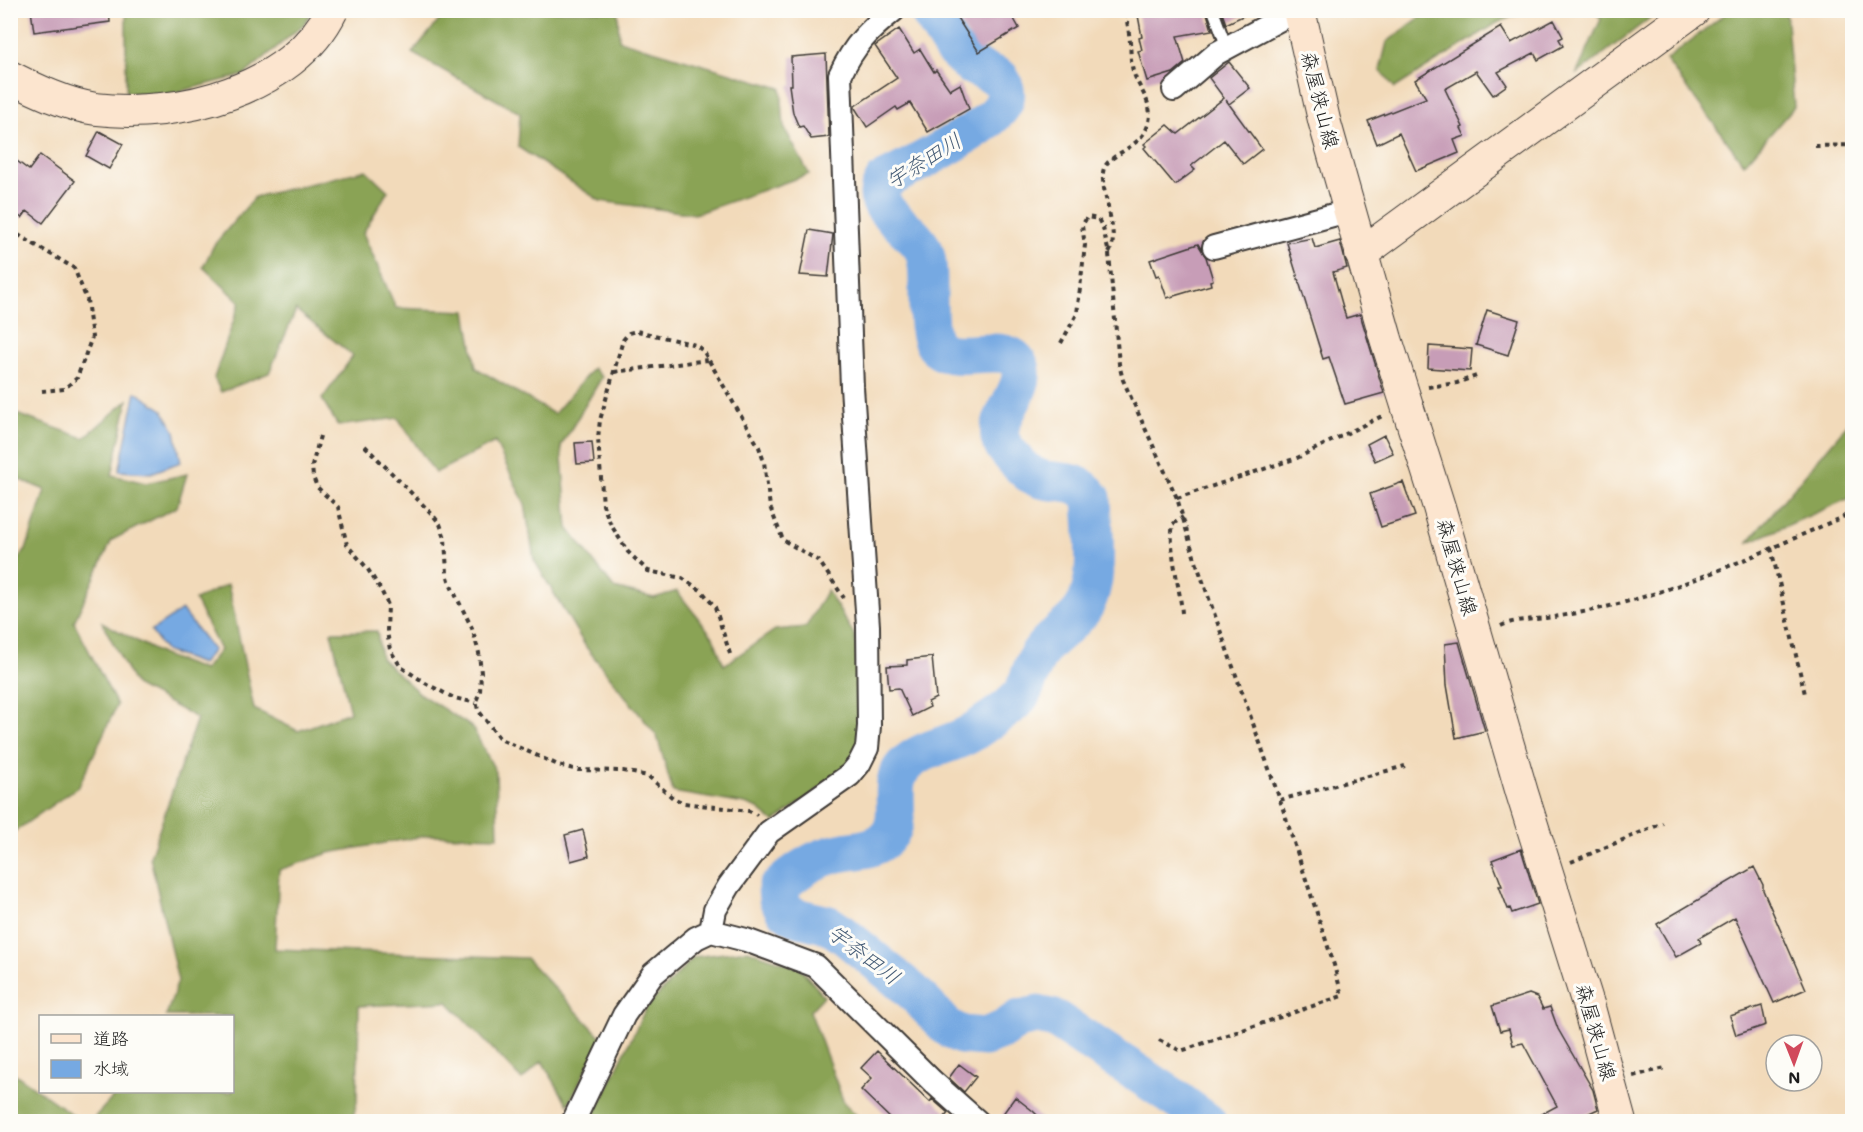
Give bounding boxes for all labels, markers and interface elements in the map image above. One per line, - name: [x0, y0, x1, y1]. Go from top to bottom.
- street label: 森屋狭山線: [1296, 48, 1346, 151]
- water label: 宇奈田川: [880, 126, 966, 193]
- street label: 森屋狭山線: [1432, 515, 1484, 618]
- water label: 宇奈田川: [823, 918, 907, 990]
- street label: 森屋狭山線: [1571, 980, 1623, 1083]
- legend: [39, 1015, 234, 1093]
- text: 道路: [93, 1026, 129, 1050]
- north arrow: [1764, 1033, 1824, 1093]
- text: 水域: [93, 1056, 129, 1080]
- text: N: [1788, 1068, 1801, 1089]

